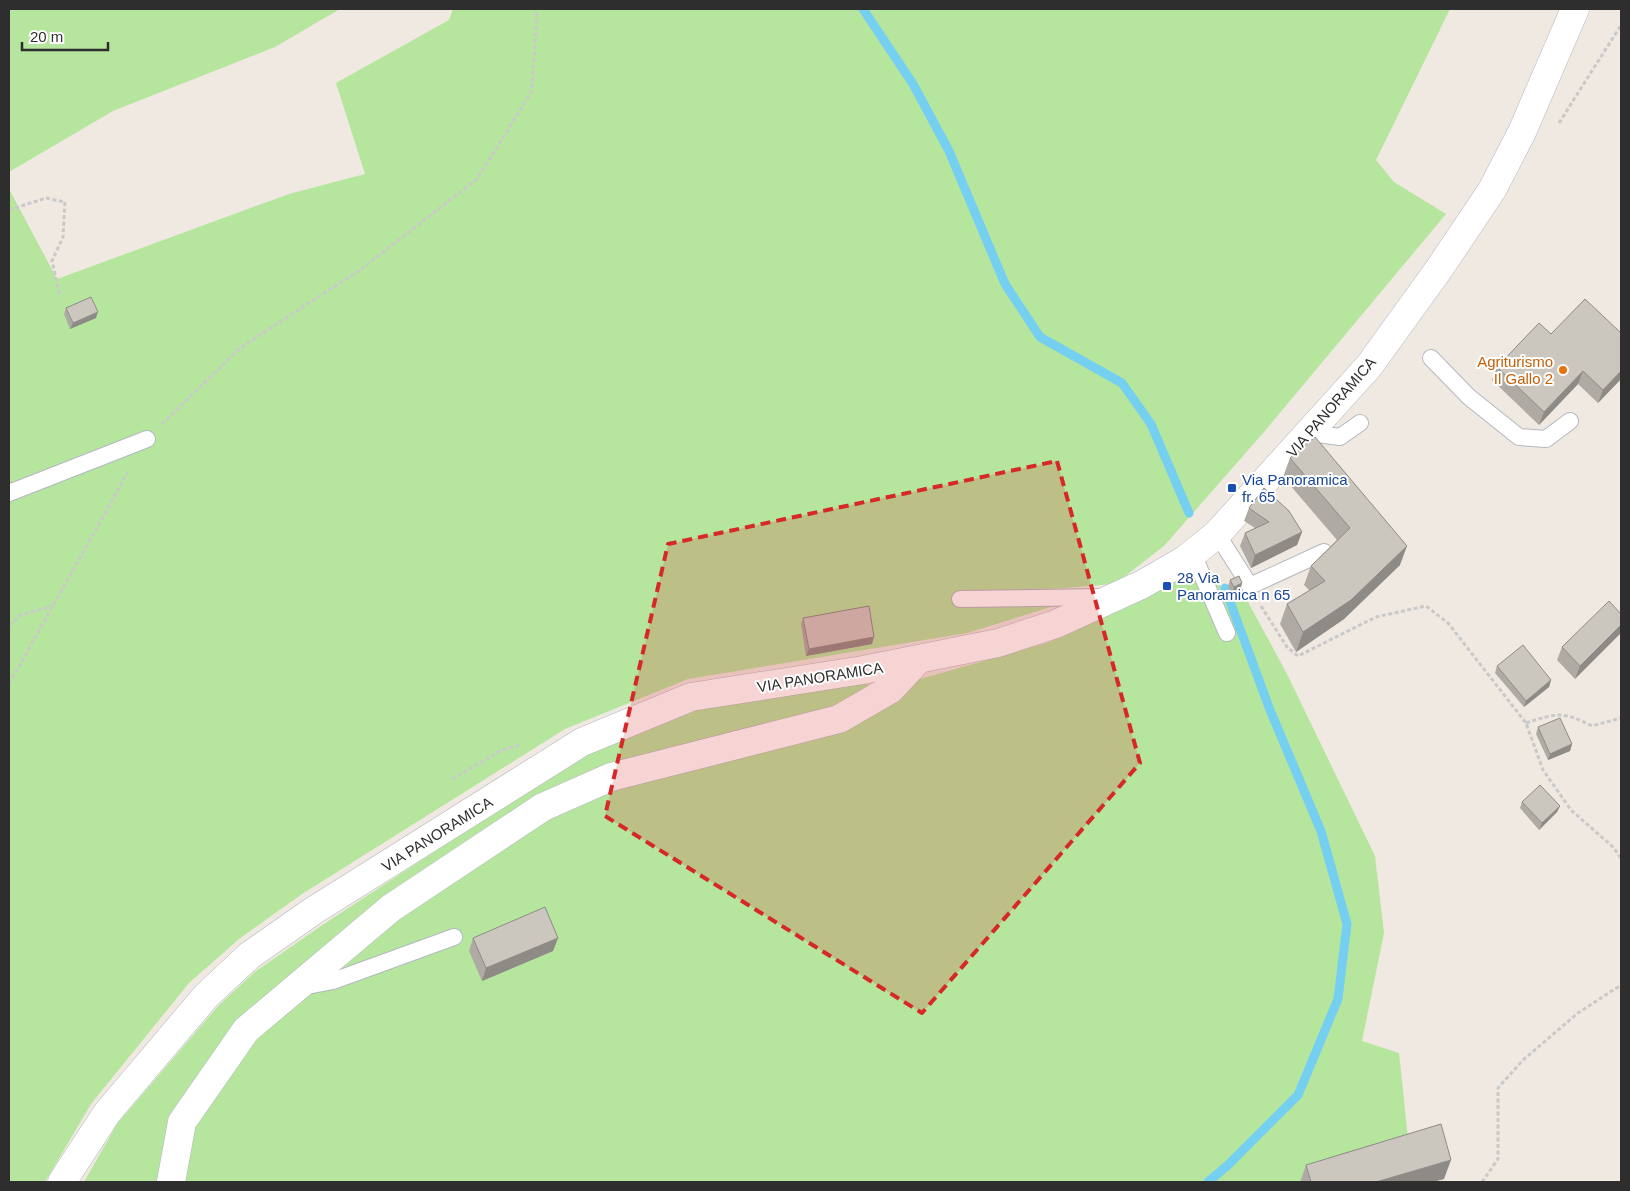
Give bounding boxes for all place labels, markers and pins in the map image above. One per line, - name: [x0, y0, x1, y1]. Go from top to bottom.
- place label: Agriturismo Il Gallo 2: [1477, 353, 1553, 387]
- marker: Agriturismo Il Gallo 2: [1557, 364, 1569, 376]
- place label: Via Panoramica fr. 65: [1242, 471, 1348, 505]
- marker: Via Panoramica fr. 65: [1226, 482, 1238, 494]
- place label: 28 Via Panoramica n 65: [1177, 569, 1290, 603]
- marker: 28 Via Panoramica n 65: [1161, 580, 1173, 592]

